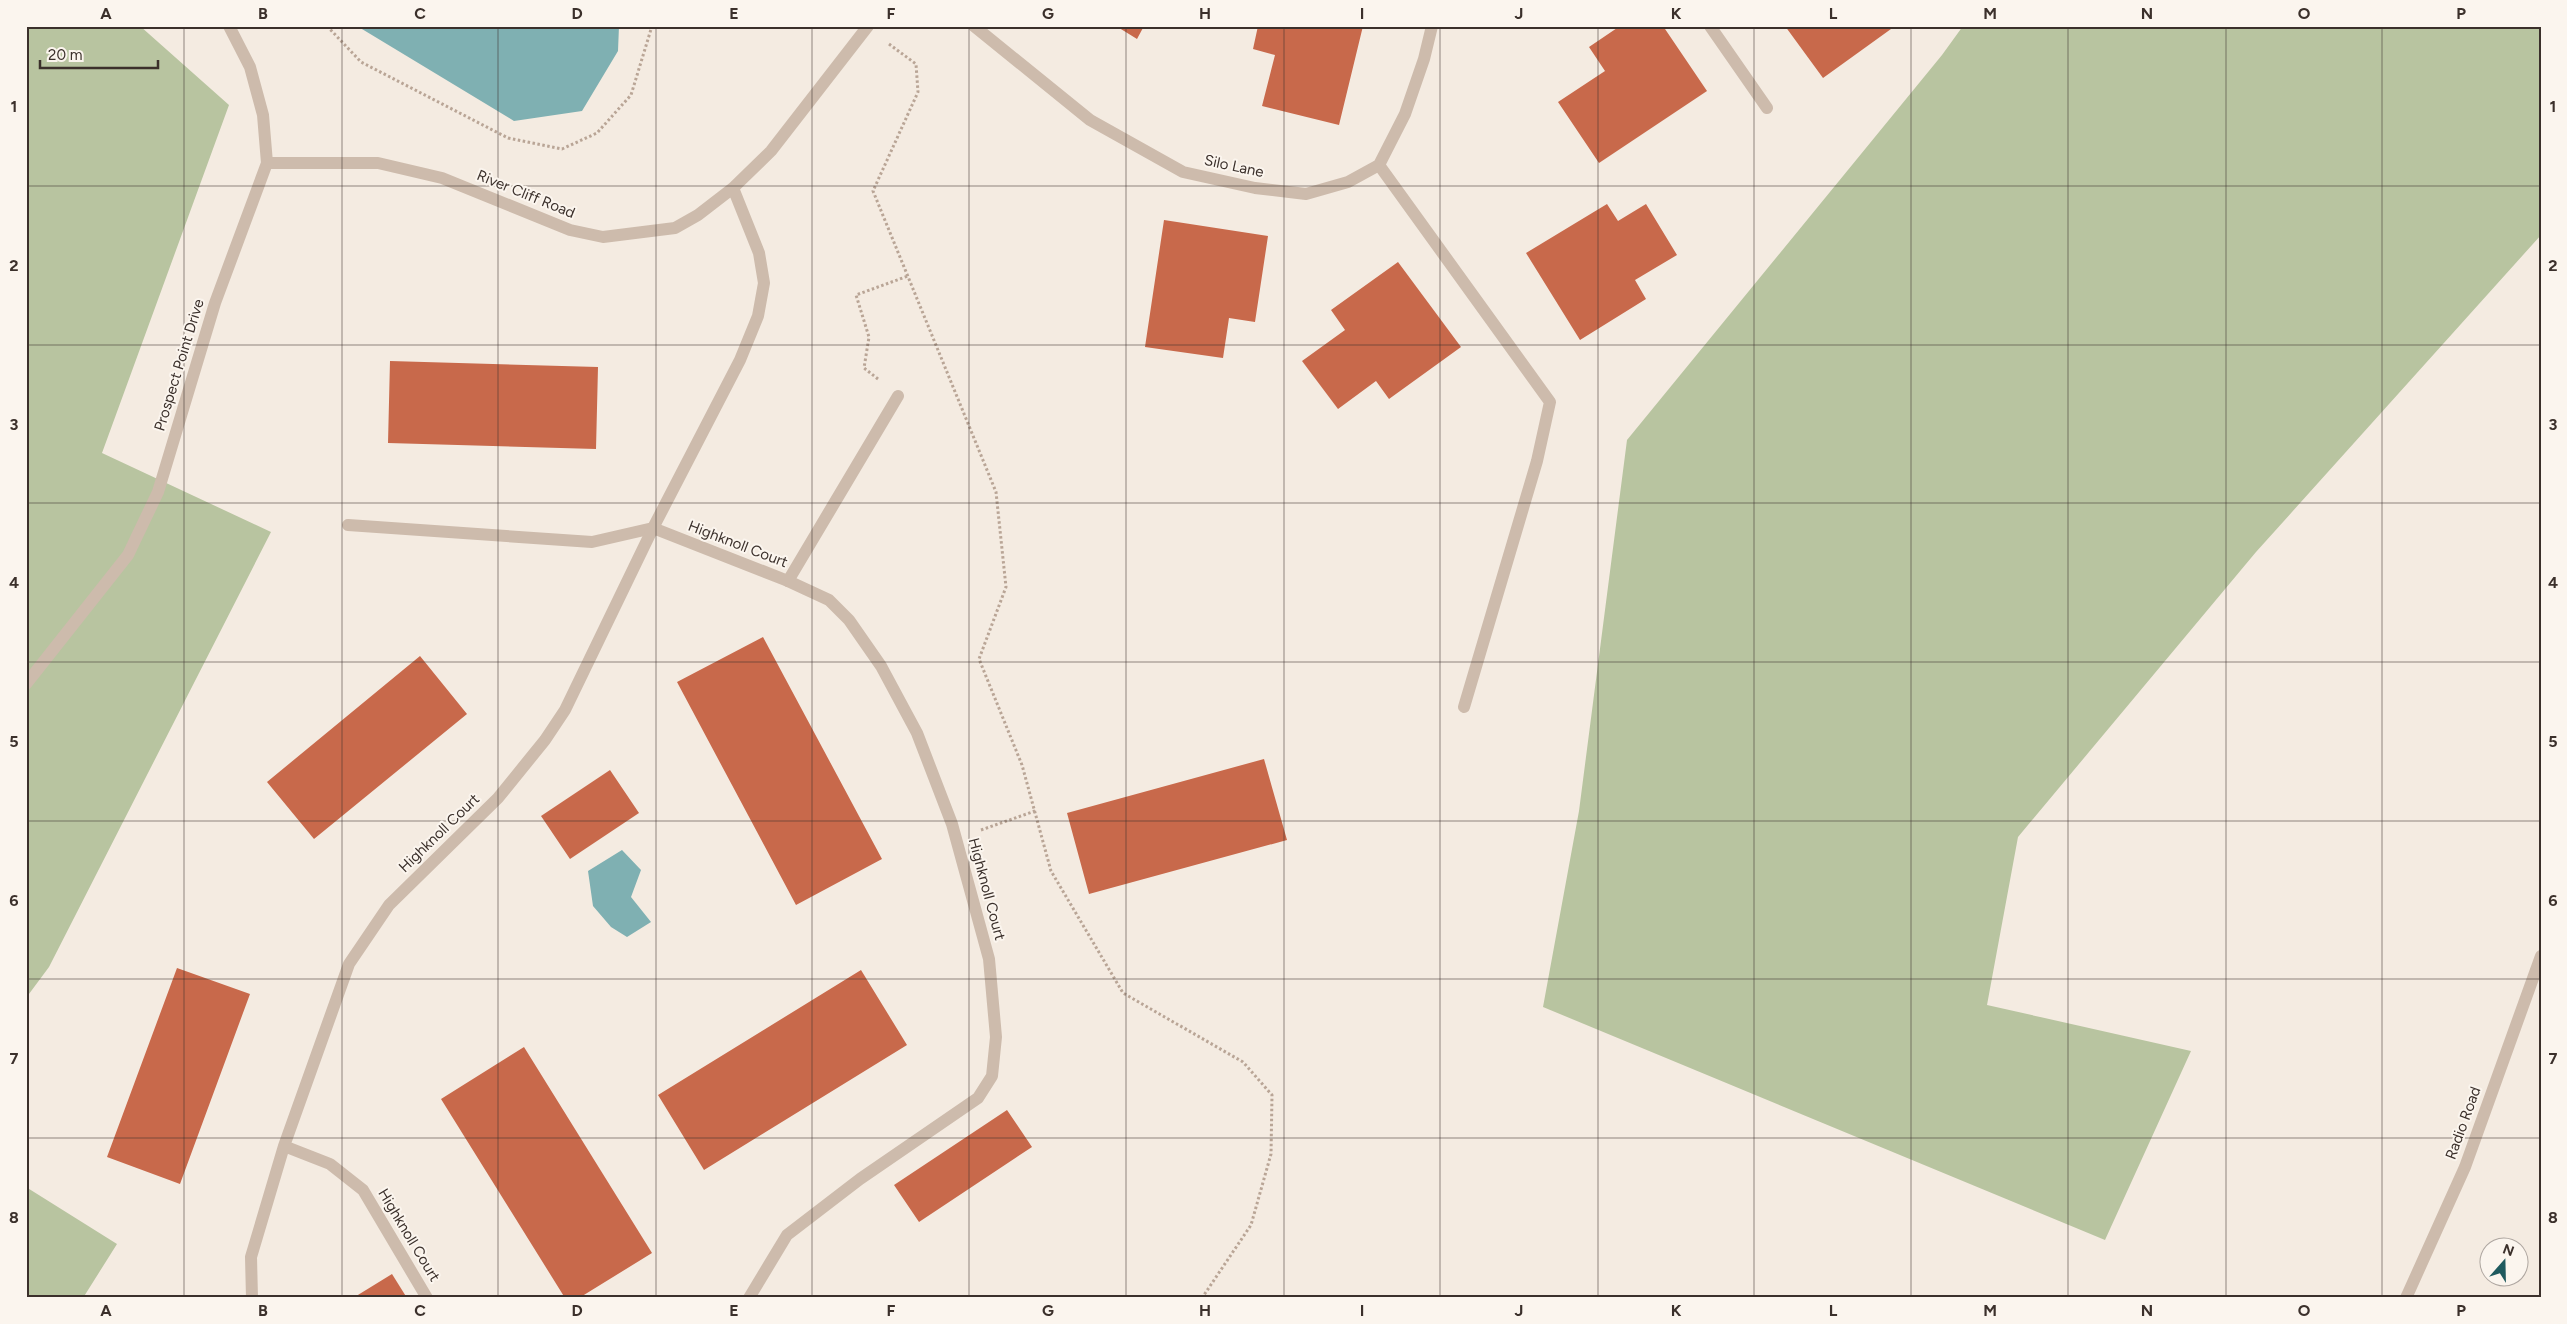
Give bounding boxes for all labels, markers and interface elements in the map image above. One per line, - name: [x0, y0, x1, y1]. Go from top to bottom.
- text: A: [100, 4, 112, 23]
- text: B: [258, 4, 268, 23]
- text: C: [414, 4, 426, 23]
- text: D: [571, 4, 583, 23]
- text: E: [729, 4, 739, 23]
- text: F: [887, 4, 896, 23]
- text: G: [1042, 4, 1054, 23]
- text: H: [1199, 4, 1211, 23]
- text: I: [1360, 4, 1364, 23]
- text: J: [1515, 4, 1523, 23]
- text: K: [1671, 4, 1682, 23]
- text: L: [1829, 4, 1838, 23]
- text: M: [1983, 4, 1997, 23]
- text: N: [2141, 4, 2153, 23]
- text: O: [2298, 4, 2311, 23]
- text: P: [2456, 4, 2466, 23]
- scale bar: [40, 38, 158, 70]
- text: 20 m: [48, 46, 82, 64]
- text: 1: [11, 97, 17, 116]
- text: 1: [2550, 97, 2556, 116]
- street label: Silo Lane: [1203, 151, 1265, 181]
- street label: River Cliff Road: [474, 166, 578, 222]
- text: 2: [9, 256, 19, 275]
- text: 2: [2548, 256, 2558, 275]
- street label: Prospect Point Drive: [150, 297, 208, 433]
- text: 3: [10, 415, 19, 434]
- text: 3: [2549, 415, 2558, 434]
- street label: Highknoll Court: [686, 517, 791, 571]
- text: 4: [9, 573, 19, 592]
- text: 4: [2548, 573, 2558, 592]
- text: 5: [9, 732, 19, 751]
- text: 5: [2548, 732, 2558, 751]
- street label: Highknoll Court: [395, 790, 483, 876]
- street label: Highknoll Court: [965, 836, 1009, 942]
- text: 6: [9, 891, 19, 910]
- text: 6: [2548, 891, 2558, 910]
- text: 7: [10, 1049, 19, 1068]
- text: 7: [2549, 1049, 2558, 1068]
- street label: Radio Road: [2442, 1084, 2484, 1162]
- street label: Highknoll Court: [374, 1185, 444, 1285]
- text: 8: [9, 1208, 19, 1227]
- text: 8: [2548, 1208, 2558, 1227]
- north arrow: [2480, 1236, 2530, 1286]
- text: N: [2500, 1240, 2516, 1260]
- text: A: [100, 1301, 112, 1320]
- text: B: [258, 1301, 268, 1320]
- text: C: [414, 1301, 426, 1320]
- text: D: [571, 1301, 583, 1320]
- text: E: [729, 1301, 739, 1320]
- text: F: [887, 1301, 896, 1320]
- text: G: [1042, 1301, 1054, 1320]
- text: H: [1199, 1301, 1211, 1320]
- text: I: [1360, 1301, 1364, 1320]
- text: J: [1515, 1301, 1523, 1320]
- text: K: [1671, 1301, 1682, 1320]
- text: L: [1829, 1301, 1838, 1320]
- text: M: [1983, 1301, 1997, 1320]
- text: N: [2141, 1301, 2153, 1320]
- text: O: [2298, 1301, 2311, 1320]
- text: P: [2456, 1301, 2466, 1320]

